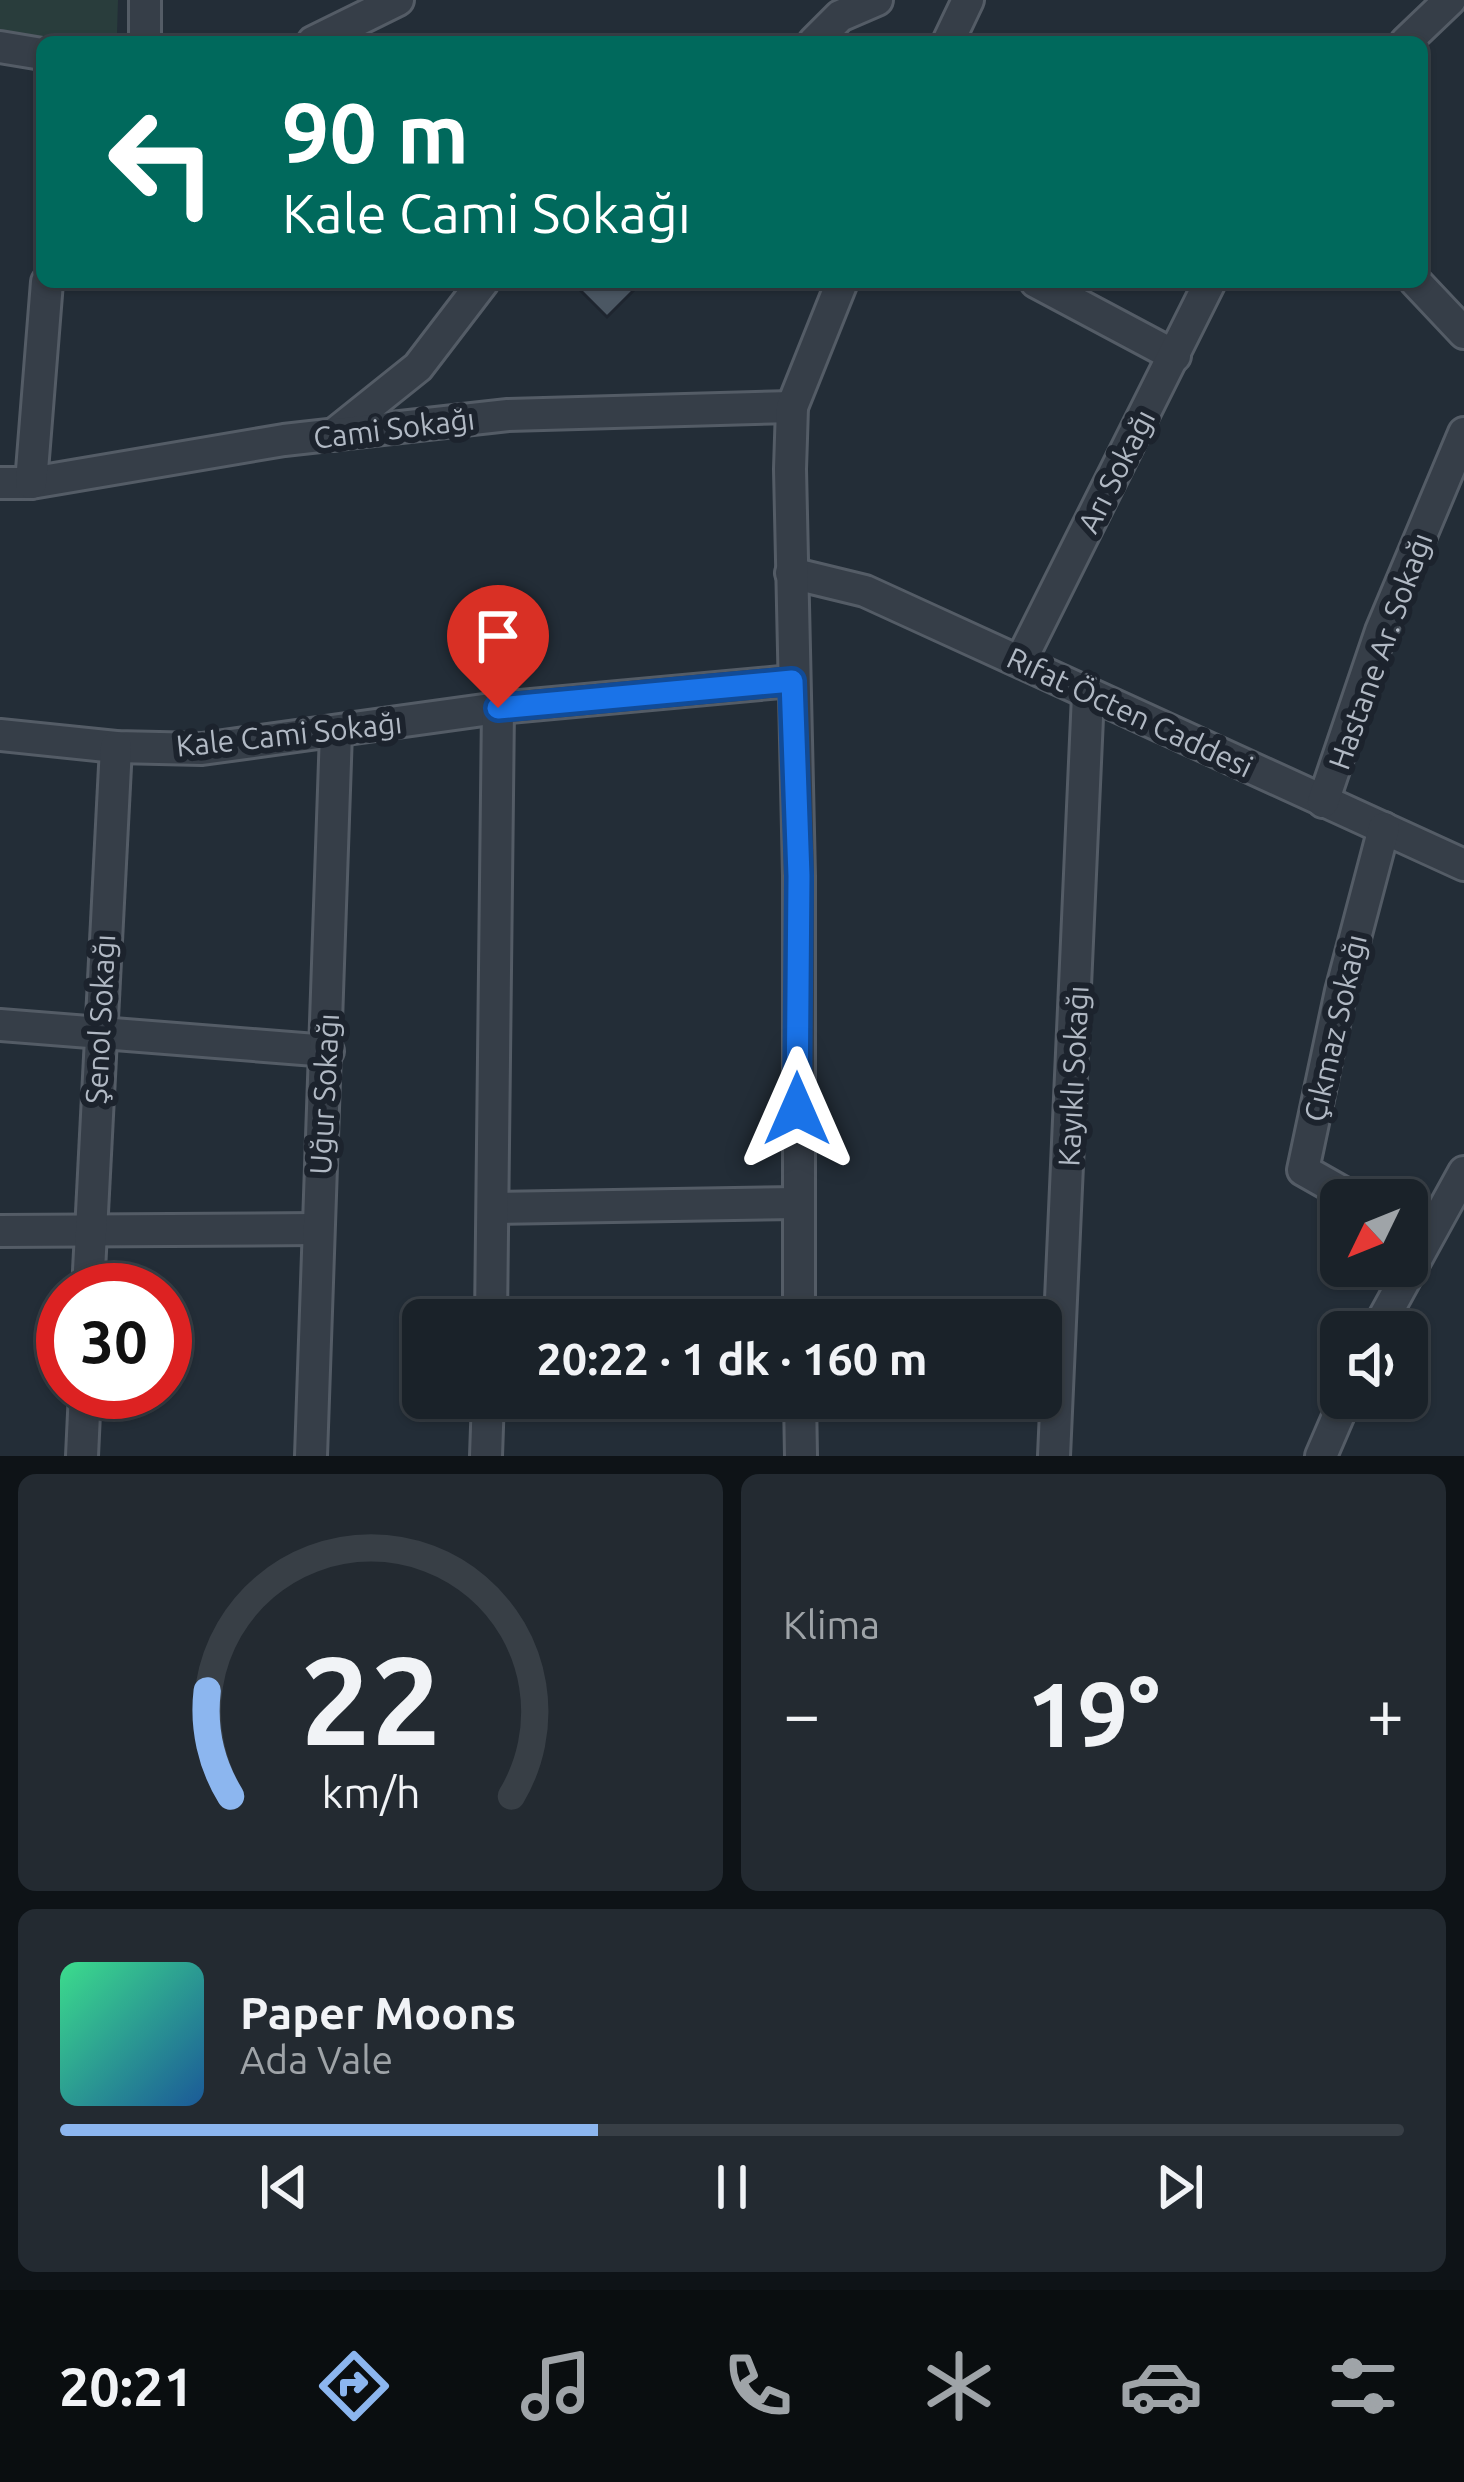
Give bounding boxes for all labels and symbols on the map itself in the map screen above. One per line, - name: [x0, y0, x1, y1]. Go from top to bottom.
- street label: Cami Sokağı: [311, 401, 477, 455]
- street label: Arı Sokağı: [1071, 404, 1161, 538]
- street label: Hastane Ar. Sokağı: [1321, 528, 1439, 774]
- pin: [447, 585, 549, 708]
- street label: Rıfat Öcten Caddesi: [1002, 640, 1258, 784]
- street label: Kale Cami Sokağı: [174, 705, 404, 763]
- street label: Çıkmaz Sokağı: [1297, 931, 1373, 1125]
- street label: Şenol Sokağı: [79, 933, 121, 1105]
- street label: Kayıklı Sokağı: [1051, 985, 1095, 1167]
- street label: Uğur Sokağı: [303, 1012, 345, 1176]
- position arrow: [734, 1046, 860, 1172]
- north arrow: [1320, 1179, 1428, 1287]
- speed limit sign: 30: [36, 1263, 192, 1419]

